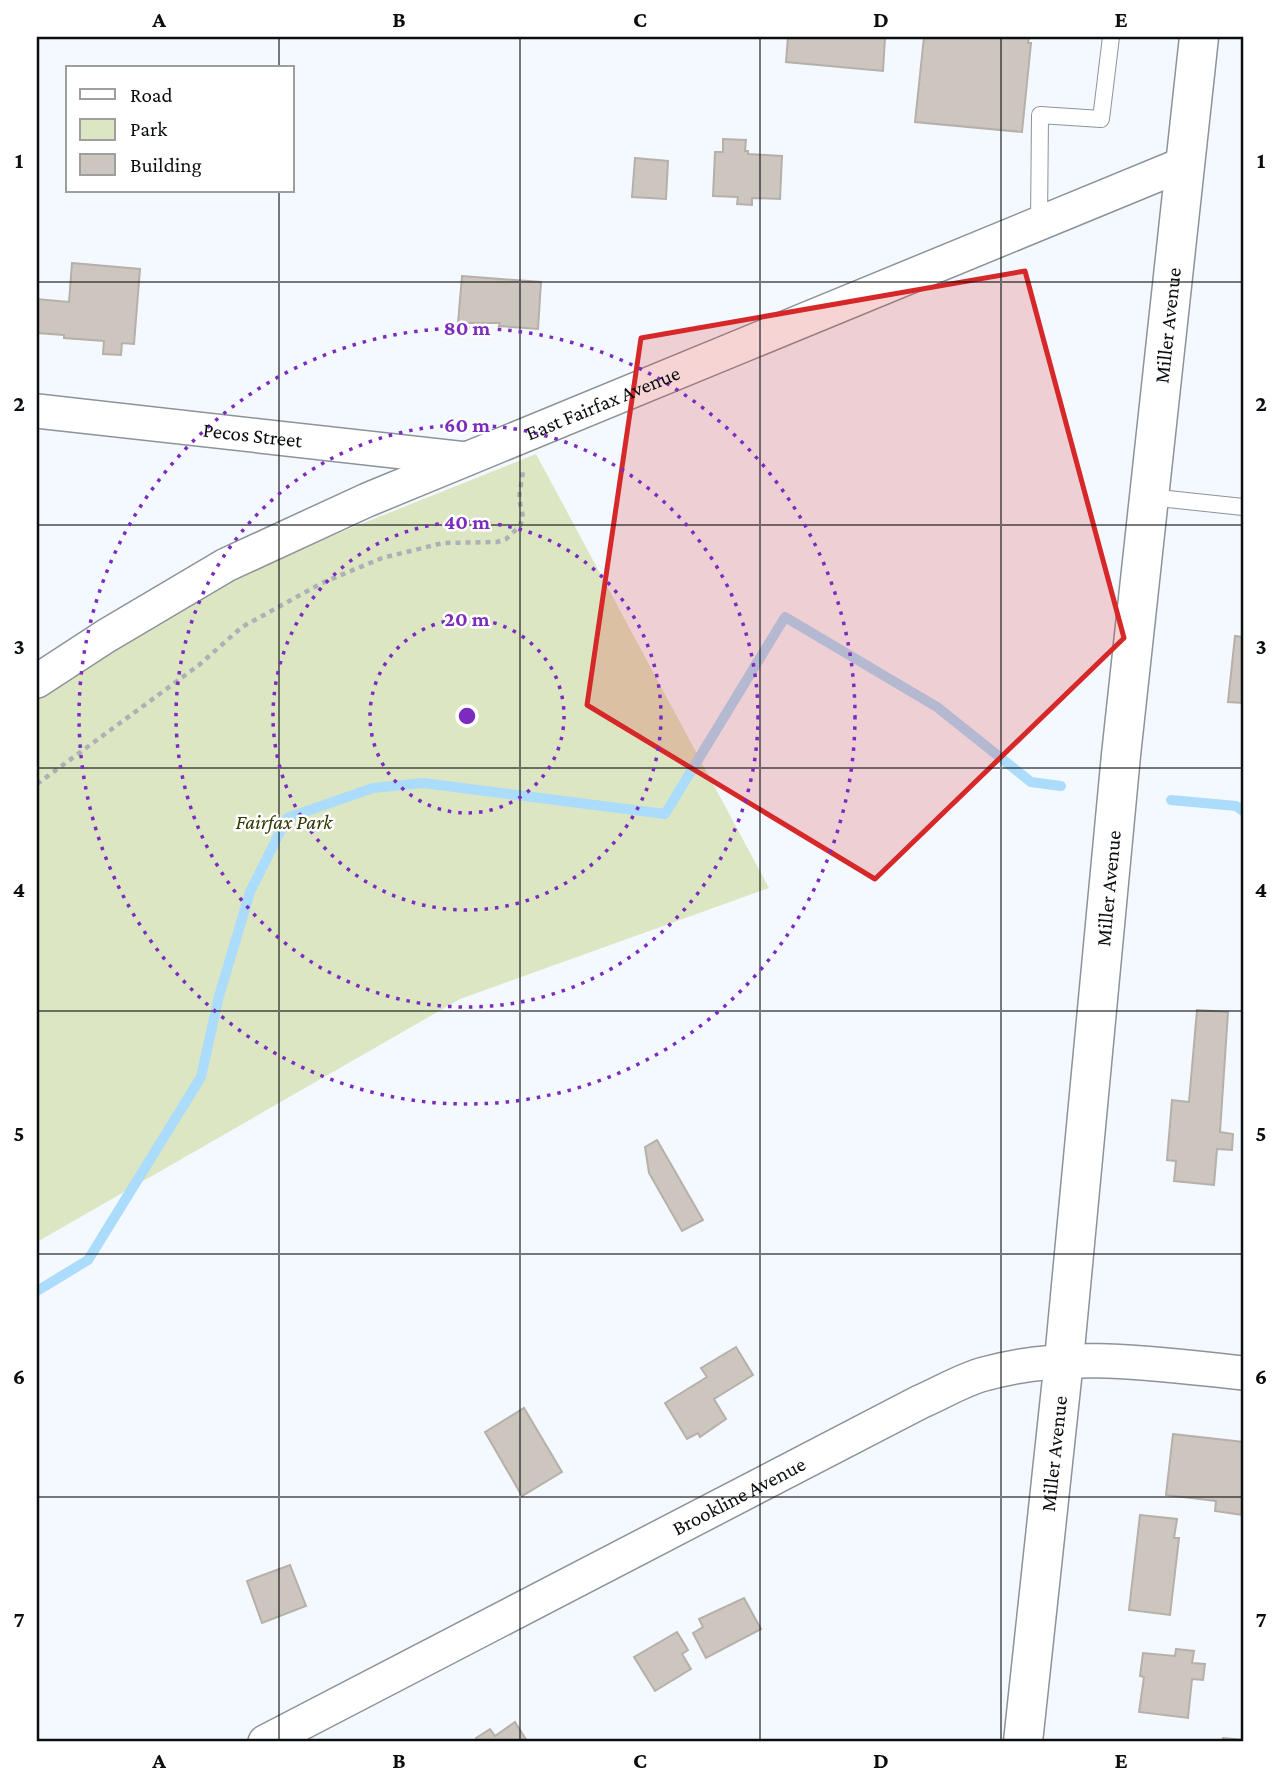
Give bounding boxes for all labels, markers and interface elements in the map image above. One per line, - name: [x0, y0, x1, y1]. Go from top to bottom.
- text: A: [151, 6, 166, 32]
- text: B: [392, 6, 406, 32]
- text: C: [633, 6, 647, 32]
- text: D: [873, 6, 889, 32]
- text: E: [1114, 6, 1128, 32]
- legend: [66, 66, 294, 192]
- text: Road: [130, 83, 173, 107]
- text: Park: [130, 117, 167, 141]
- text: 1: [15, 147, 24, 173]
- text: 1: [1257, 147, 1266, 173]
- text: Building: [130, 153, 202, 177]
- street label: Miller Avenue: [1149, 266, 1186, 385]
- text: 80 m: [444, 316, 491, 340]
- street label: East Fairfax Avenue: [522, 361, 683, 445]
- text: 2: [13, 390, 25, 416]
- text: 2: [1255, 390, 1267, 416]
- text: 60 m: [444, 413, 490, 437]
- street label: Pecos Street: [202, 418, 305, 453]
- text: 40 m: [444, 510, 490, 534]
- text: 20 m: [444, 607, 490, 631]
- text: 3: [13, 633, 25, 659]
- text: 3: [1255, 633, 1267, 659]
- centre of rings: [455, 704, 479, 728]
- park label: Fairfax Park: [235, 810, 333, 834]
- street label: Miller Avenue: [1091, 829, 1126, 947]
- text: 4: [13, 876, 25, 902]
- text: 4: [1255, 876, 1267, 902]
- text: 5: [13, 1120, 25, 1146]
- text: 5: [1255, 1120, 1267, 1146]
- text: 6: [13, 1363, 25, 1389]
- text: 6: [1255, 1363, 1267, 1389]
- street label: Miller Avenue: [1036, 1394, 1072, 1513]
- street label: Brookline Avenue: [668, 1452, 810, 1540]
- text: 7: [13, 1606, 25, 1632]
- text: 7: [1255, 1606, 1267, 1632]
- text: A: [151, 1747, 166, 1773]
- text: B: [392, 1747, 406, 1773]
- text: C: [633, 1747, 647, 1773]
- text: D: [873, 1747, 889, 1773]
- text: E: [1114, 1747, 1128, 1773]

